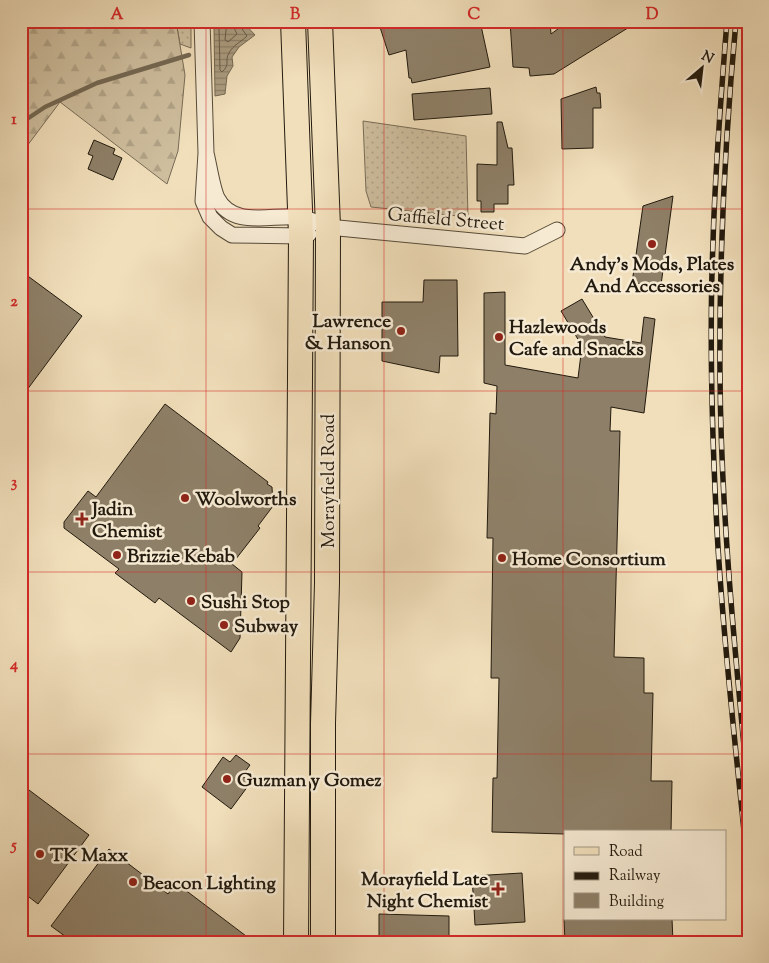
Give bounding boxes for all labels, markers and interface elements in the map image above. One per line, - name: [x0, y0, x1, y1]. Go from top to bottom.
- text: A: [111, 4, 124, 27]
- text: B: [290, 4, 300, 27]
- text: C: [468, 4, 481, 27]
- text: D: [646, 4, 659, 27]
- north arrow: [676, 42, 726, 92]
- text: N: [698, 47, 717, 70]
- text: 1: [11, 109, 17, 132]
- street label: Gaffield Street: [386, 202, 506, 239]
- marker: Andy's Mods, Plates And Accessories: [646, 238, 658, 250]
- place label: Andy's Mods, Plates And Accessories: [570, 252, 735, 301]
- text: 2: [10, 291, 18, 314]
- place label: Lawrence & Hanson: [305, 309, 392, 358]
- place label: Hazlewoods Cafe and Snacks: [509, 315, 644, 364]
- marker: Lawrence & Hanson: [395, 325, 407, 337]
- marker: Hazlewoods Cafe and Snacks: [493, 331, 505, 343]
- street label: Morayfield Road: [316, 414, 343, 548]
- text: 3: [11, 472, 18, 495]
- place label: Woolworths: [195, 487, 297, 514]
- marker: Woolworths: [179, 492, 191, 504]
- place label: Jadin Chemist: [90, 497, 163, 546]
- marker: Jadin Chemist: [76, 513, 88, 525]
- place label: Brizzie Kebab: [127, 544, 236, 571]
- place label: Home Consortium: [512, 547, 666, 574]
- marker: Brizzie Kebab: [111, 549, 123, 561]
- marker: Home Consortium: [496, 552, 508, 564]
- place label: Sushi Stop: [201, 590, 290, 617]
- marker: Sushi Stop: [185, 595, 197, 607]
- place label: Subway: [234, 614, 299, 641]
- marker: Subway: [218, 619, 230, 631]
- text: 4: [9, 654, 18, 677]
- place label: Guzman y Gomez: [237, 768, 381, 795]
- marker: Guzman y Gomez: [221, 773, 233, 785]
- legend: [564, 830, 726, 920]
- text: 5: [9, 835, 17, 858]
- text: Road: [609, 842, 643, 863]
- place label: TK Maxx: [50, 843, 129, 870]
- marker: TK Maxx: [34, 848, 46, 860]
- text: Railway: [609, 866, 661, 887]
- place label: Morayfield Late Night Chemist: [361, 867, 488, 916]
- place label: Beacon Lighting: [143, 871, 277, 898]
- marker: Beacon Lighting: [127, 876, 139, 888]
- marker: Morayfield Late Night Chemist: [492, 883, 504, 895]
- text: Building: [609, 892, 664, 913]

